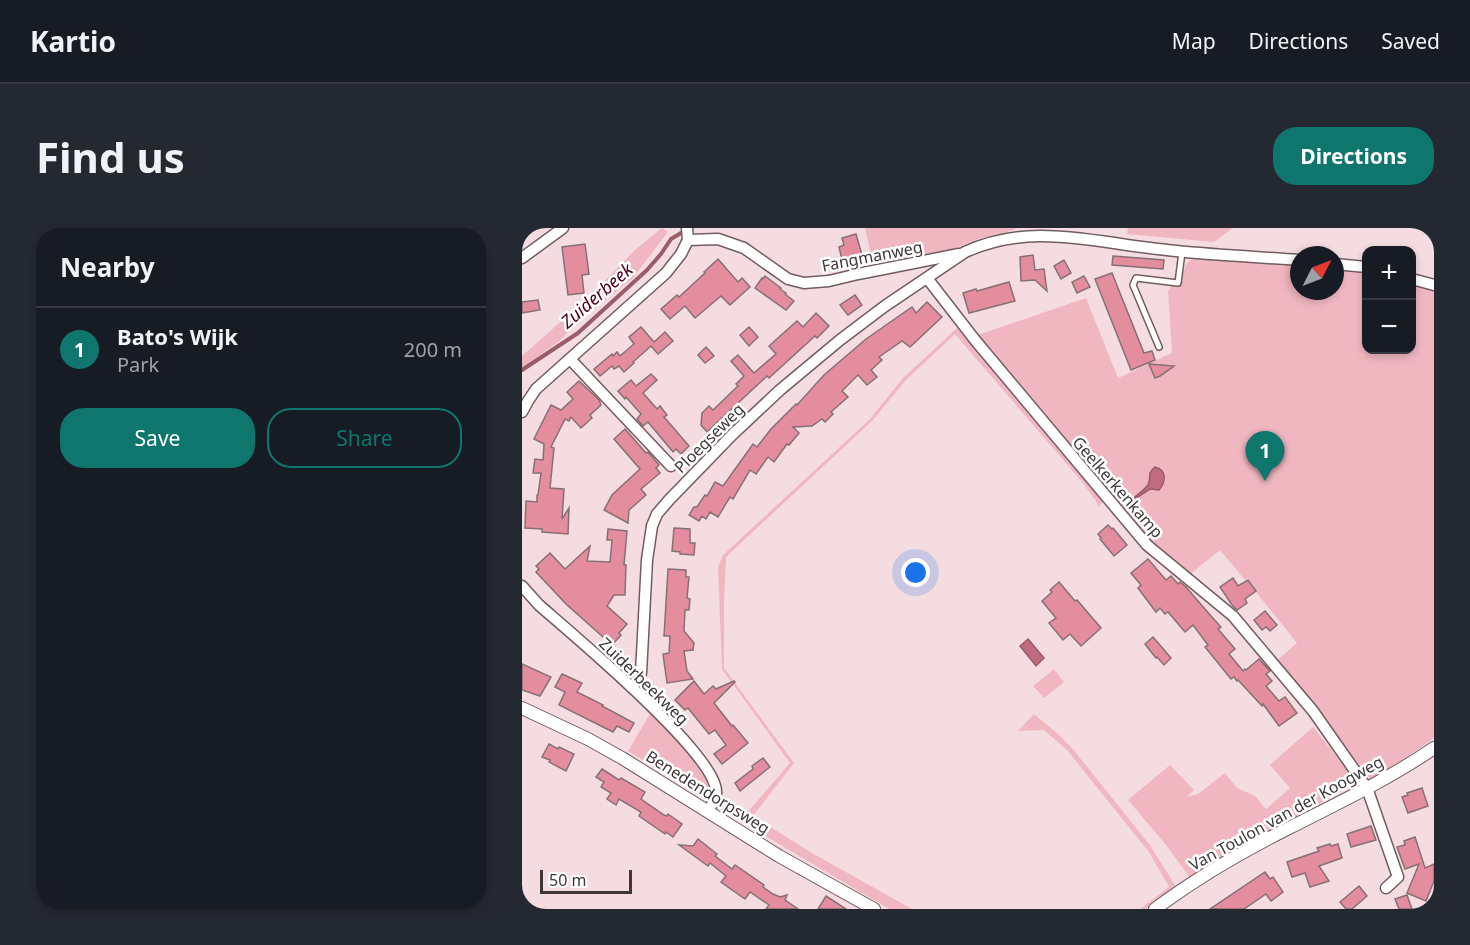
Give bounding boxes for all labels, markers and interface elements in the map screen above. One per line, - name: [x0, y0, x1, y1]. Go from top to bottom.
- text: Kartio: [30, 22, 116, 60]
- text: Map: [1172, 27, 1216, 55]
- text: Directions: [1249, 27, 1348, 55]
- text: Saved: [1381, 27, 1440, 55]
- button: Directions: [1273, 127, 1434, 185]
- text: Find us: [36, 128, 185, 185]
- street label: Fangmanweg: [820, 235, 924, 277]
- north arrow: [1290, 246, 1344, 300]
- map controls: [1362, 246, 1416, 354]
- button: +: [1362, 246, 1416, 300]
- text: Nearby: [60, 249, 155, 285]
- water label: Zuiderbeek: [554, 256, 638, 334]
- button: −: [1362, 300, 1416, 354]
- text: Bato's Wijk: [117, 321, 238, 351]
- text: 1: [74, 336, 85, 363]
- text: 200 m: [404, 336, 462, 363]
- text: Park: [117, 351, 159, 378]
- street label: Ploegseweg: [669, 398, 749, 478]
- button: Save: [60, 408, 255, 468]
- button: Share: [267, 408, 462, 468]
- street label: Geelkerkenkamp: [1068, 432, 1168, 542]
- pin: 1: [1246, 432, 1284, 481]
- your location: [901, 558, 930, 587]
- street label: Zuiderbeekweg: [594, 633, 694, 729]
- street label: Benedendorpsweg: [642, 745, 774, 839]
- street label: Van Toulon van der Koogweg: [1185, 750, 1387, 876]
- scale bar: [540, 867, 632, 894]
- text: 50 m: [549, 869, 586, 891]

